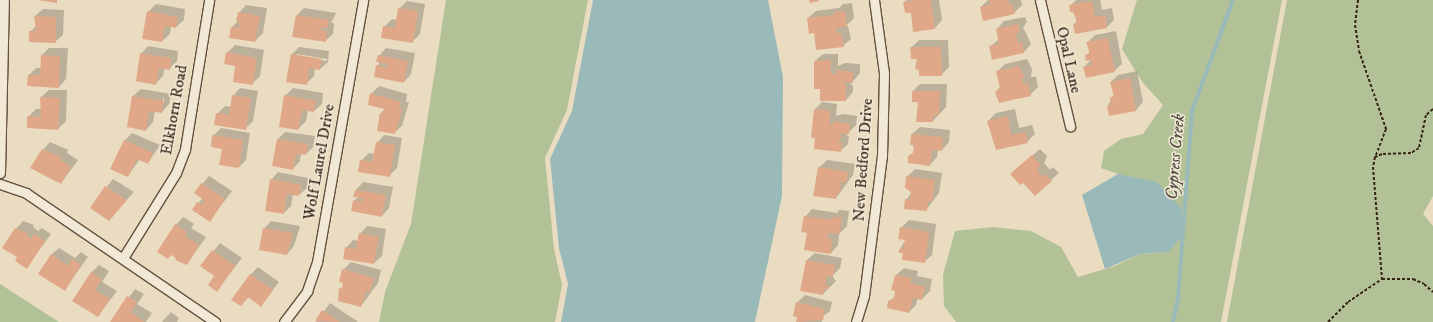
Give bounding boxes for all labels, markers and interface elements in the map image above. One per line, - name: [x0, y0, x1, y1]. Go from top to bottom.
- street label: Opal Lane: [1052, 25, 1086, 95]
- street label: Elkhorn Road: [157, 64, 191, 156]
- street label: New Bedford Drive: [849, 98, 877, 222]
- street label: Wolf Laurel Drive: [299, 103, 339, 221]
- water label: Cypress Creek: [1162, 113, 1190, 201]

